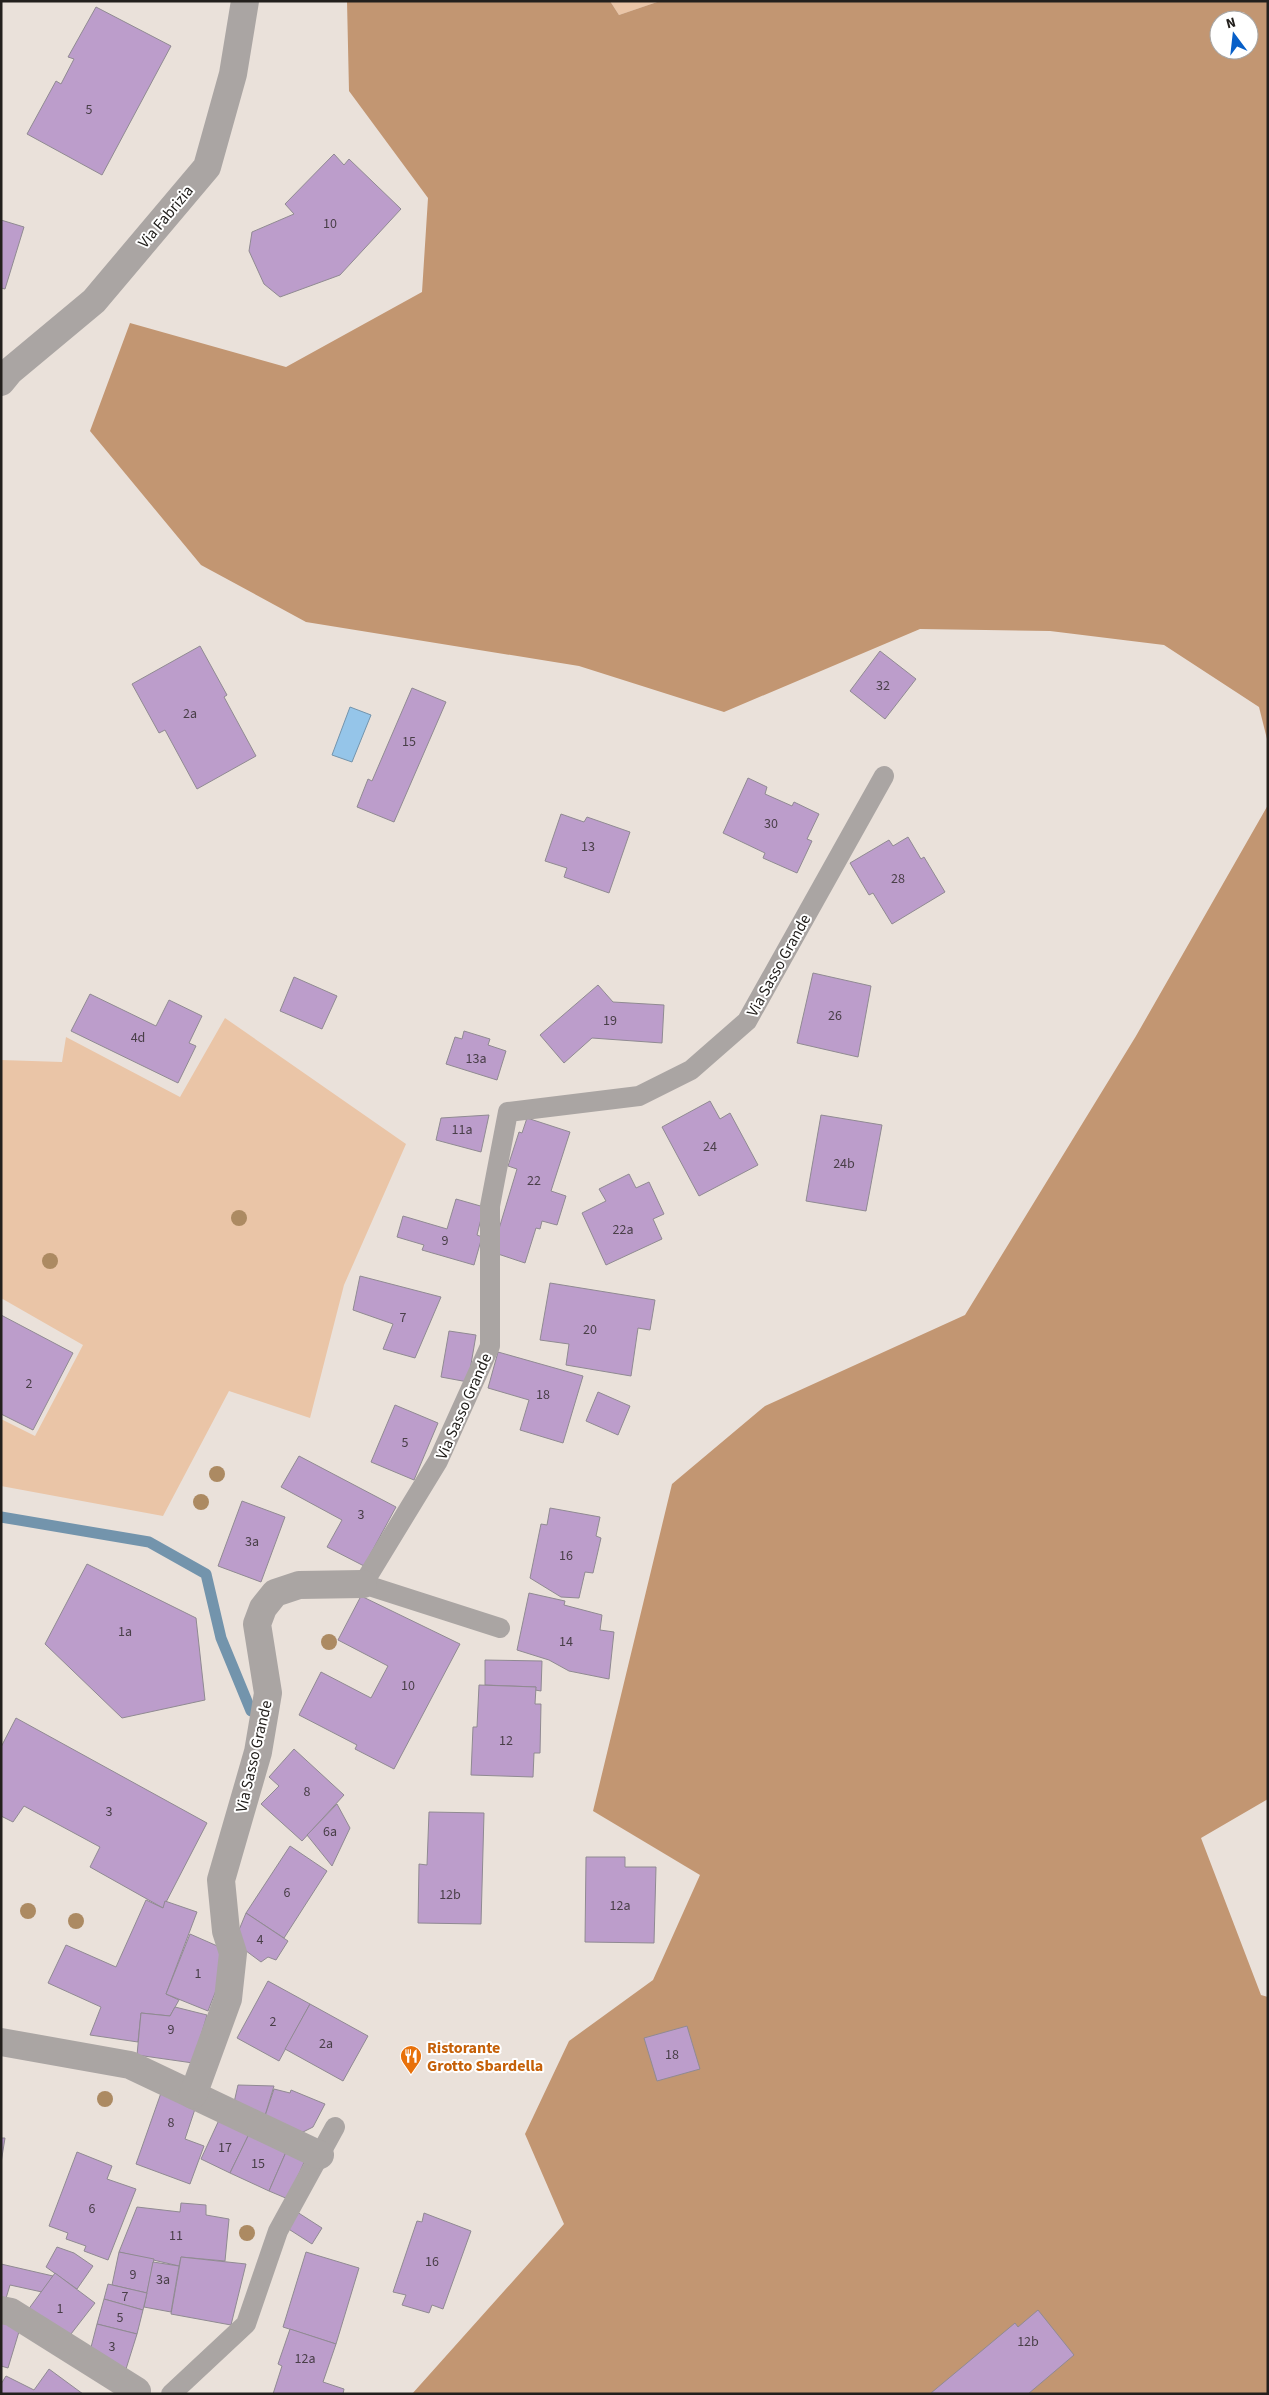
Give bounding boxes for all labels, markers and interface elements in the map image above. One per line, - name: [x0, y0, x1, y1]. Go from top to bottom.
- north arrow: [1209, 10, 1259, 60]
- text: N: [1224, 13, 1238, 34]
- house number: 5: [86, 100, 93, 120]
- street label: Via Fabrizia: [133, 180, 199, 253]
- house number: 10: [323, 214, 337, 234]
- house number: 32: [876, 676, 890, 696]
- house number: 2a: [183, 704, 197, 724]
- house number: 15: [402, 732, 416, 752]
- house number: 30: [764, 814, 778, 834]
- house number: 13: [581, 837, 595, 857]
- house number: 28: [891, 869, 905, 889]
- street label: Via Sasso Grande: [742, 910, 816, 1021]
- house number: 26: [828, 1006, 842, 1026]
- house number: 19: [603, 1011, 617, 1031]
- house number: 4d: [131, 1028, 145, 1048]
- house number: 13a: [466, 1049, 486, 1069]
- house number: 11a: [452, 1120, 472, 1140]
- house number: 24: [703, 1137, 717, 1157]
- house number: 24b: [833, 1154, 855, 1174]
- house number: 22: [527, 1171, 541, 1191]
- house number: 22a: [613, 1220, 633, 1240]
- house number: 9: [442, 1231, 449, 1251]
- house number: 7: [400, 1308, 407, 1328]
- house number: 20: [583, 1320, 597, 1340]
- street label: Via Sasso Grande: [431, 1350, 497, 1463]
- house number: 2: [26, 1374, 33, 1394]
- house number: 18: [536, 1385, 550, 1405]
- house number: 5: [402, 1433, 409, 1453]
- house number: 3: [358, 1505, 365, 1525]
- house number: 3a: [245, 1532, 259, 1552]
- house number: 16: [559, 1546, 573, 1566]
- house number: 1a: [118, 1622, 132, 1642]
- house number: 14: [559, 1632, 573, 1652]
- house number: 10: [401, 1676, 415, 1696]
- street label: Via Sasso Grande: [230, 1698, 278, 1814]
- house number: 12: [499, 1731, 513, 1751]
- house number: 8: [304, 1782, 311, 1802]
- house number: 3: [106, 1802, 113, 1822]
- house number: 6a: [323, 1822, 337, 1842]
- house number: 6: [284, 1883, 291, 1903]
- house number: 12b: [439, 1885, 461, 1905]
- house number: 12a: [610, 1896, 630, 1916]
- house number: 4: [257, 1930, 264, 1950]
- house number: 1: [195, 1964, 202, 1984]
- house number: 2: [270, 2012, 277, 2032]
- house number: 9: [168, 2020, 175, 2040]
- house number: 2a: [319, 2034, 333, 2054]
- place label: Ristorante Grotto Sbardella: [427, 2037, 543, 2077]
- restaurant icon: Ristorante Grotto Sbardella: [399, 2044, 423, 2075]
- house number: 18: [665, 2045, 679, 2065]
- house number: 8: [168, 2113, 175, 2133]
- house number: 17: [218, 2138, 232, 2158]
- house number: 15: [251, 2154, 265, 2174]
- house number: 6: [89, 2199, 96, 2219]
- house number: 11: [169, 2226, 183, 2246]
- house number: 16: [425, 2252, 439, 2272]
- house number: 9: [130, 2265, 137, 2285]
- house number: 3a: [156, 2270, 170, 2290]
- house number: 7: [122, 2287, 129, 2307]
- house number: 1: [57, 2299, 64, 2319]
- house number: 5: [117, 2308, 124, 2328]
- house number: 12b: [1017, 2332, 1039, 2352]
- house number: 3: [109, 2337, 116, 2357]
- house number: 12a: [295, 2349, 315, 2369]

